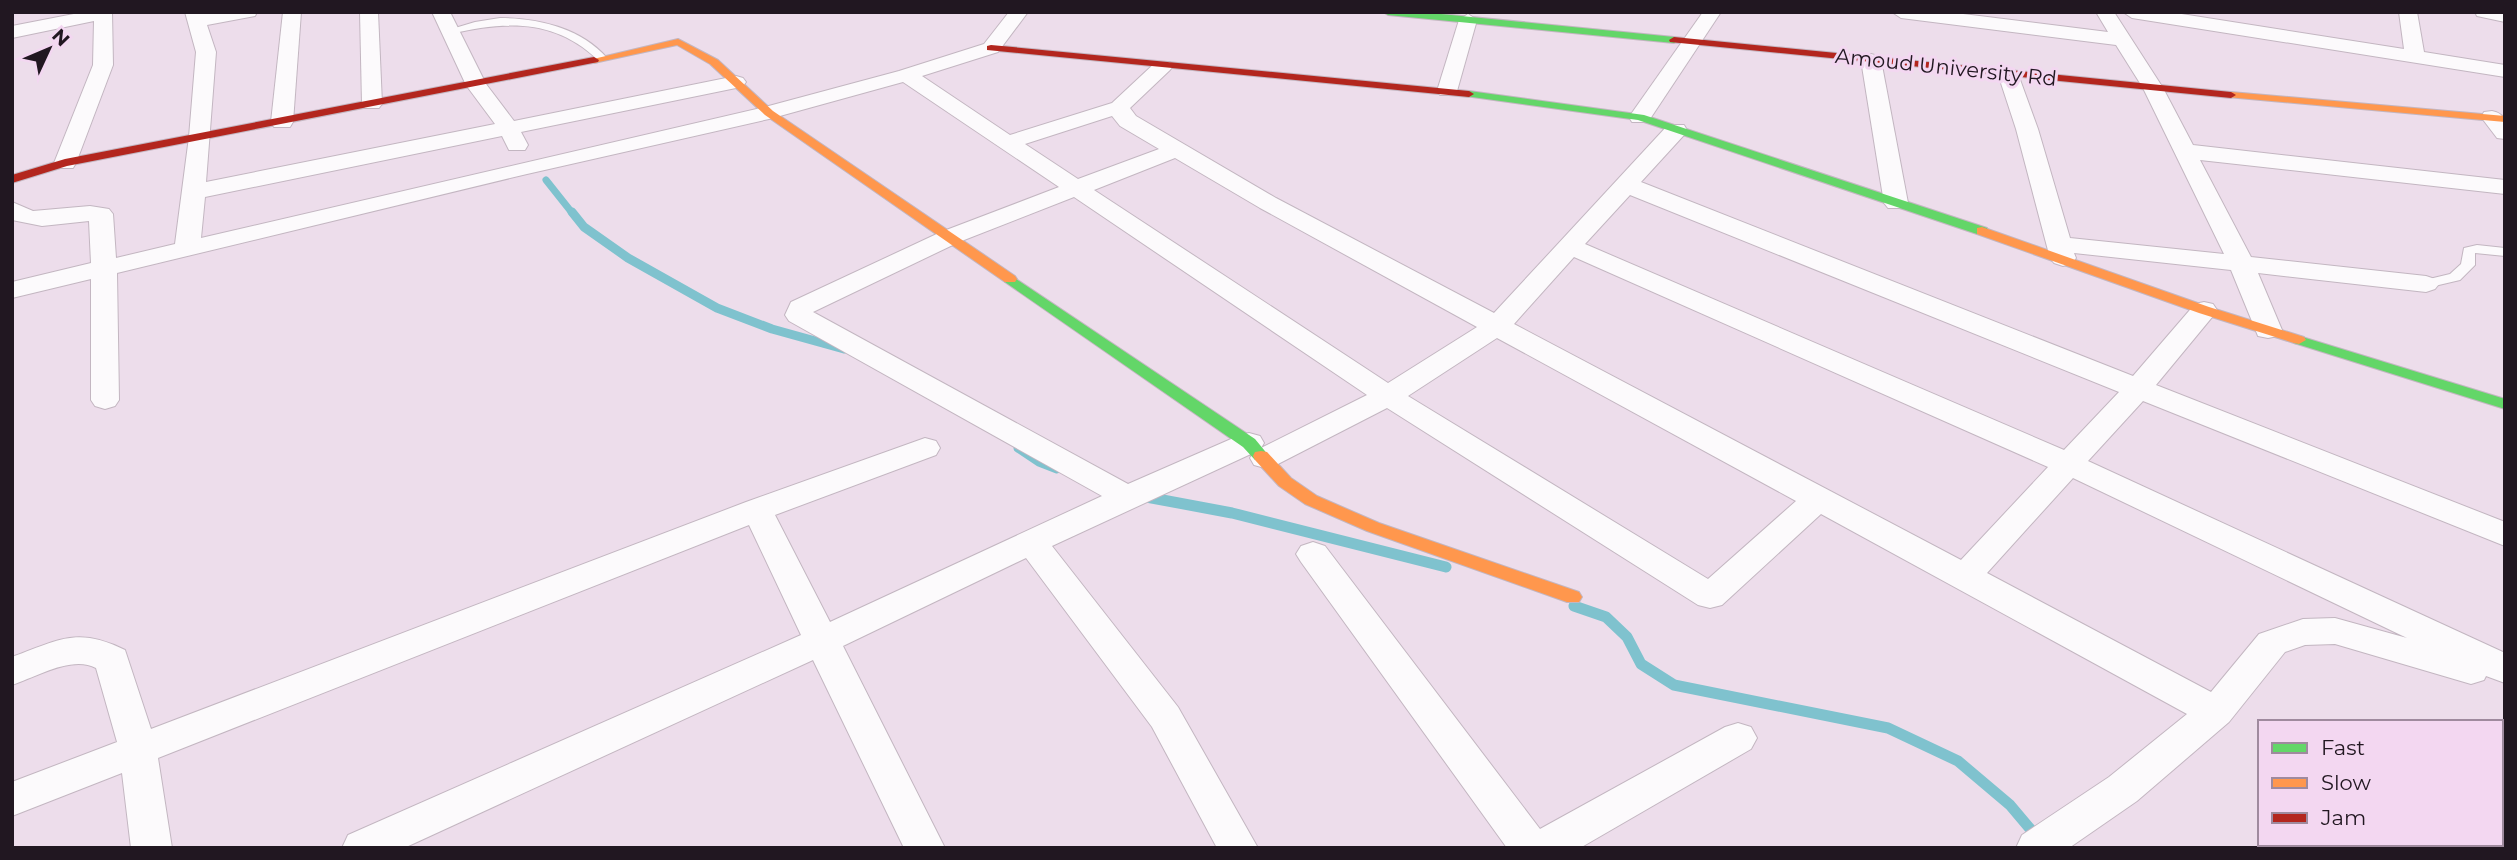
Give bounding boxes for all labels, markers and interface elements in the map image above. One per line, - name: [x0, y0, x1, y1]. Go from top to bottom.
- north arrow: [14, 14, 84, 84]
- text: N: [47, 24, 74, 51]
- street label: Amoud University Rd: [1834, 43, 2058, 91]
- legend: [2258, 720, 2503, 846]
- text: Fast: [2321, 735, 2365, 760]
- text: Slow: [2321, 770, 2371, 795]
- text: Jam: [2320, 805, 2366, 830]

